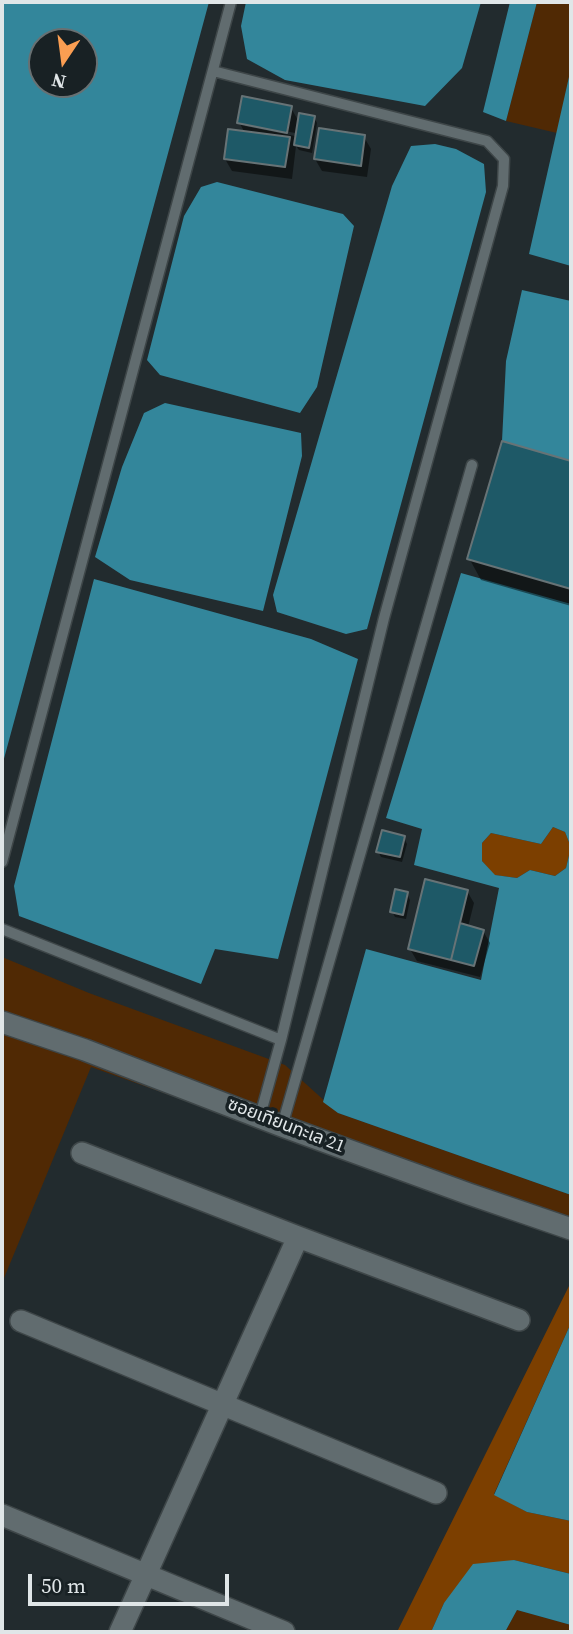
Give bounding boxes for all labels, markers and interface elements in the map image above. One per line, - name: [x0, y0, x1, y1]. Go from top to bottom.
- north arrow: [28, 28, 98, 98]
- text: N: [49, 67, 68, 96]
- street label: ซอยเทียนทะเล 21: [224, 1094, 348, 1158]
- scale bar: [32, 1560, 233, 1604]
- text: 50 m: [41, 1571, 86, 1600]

